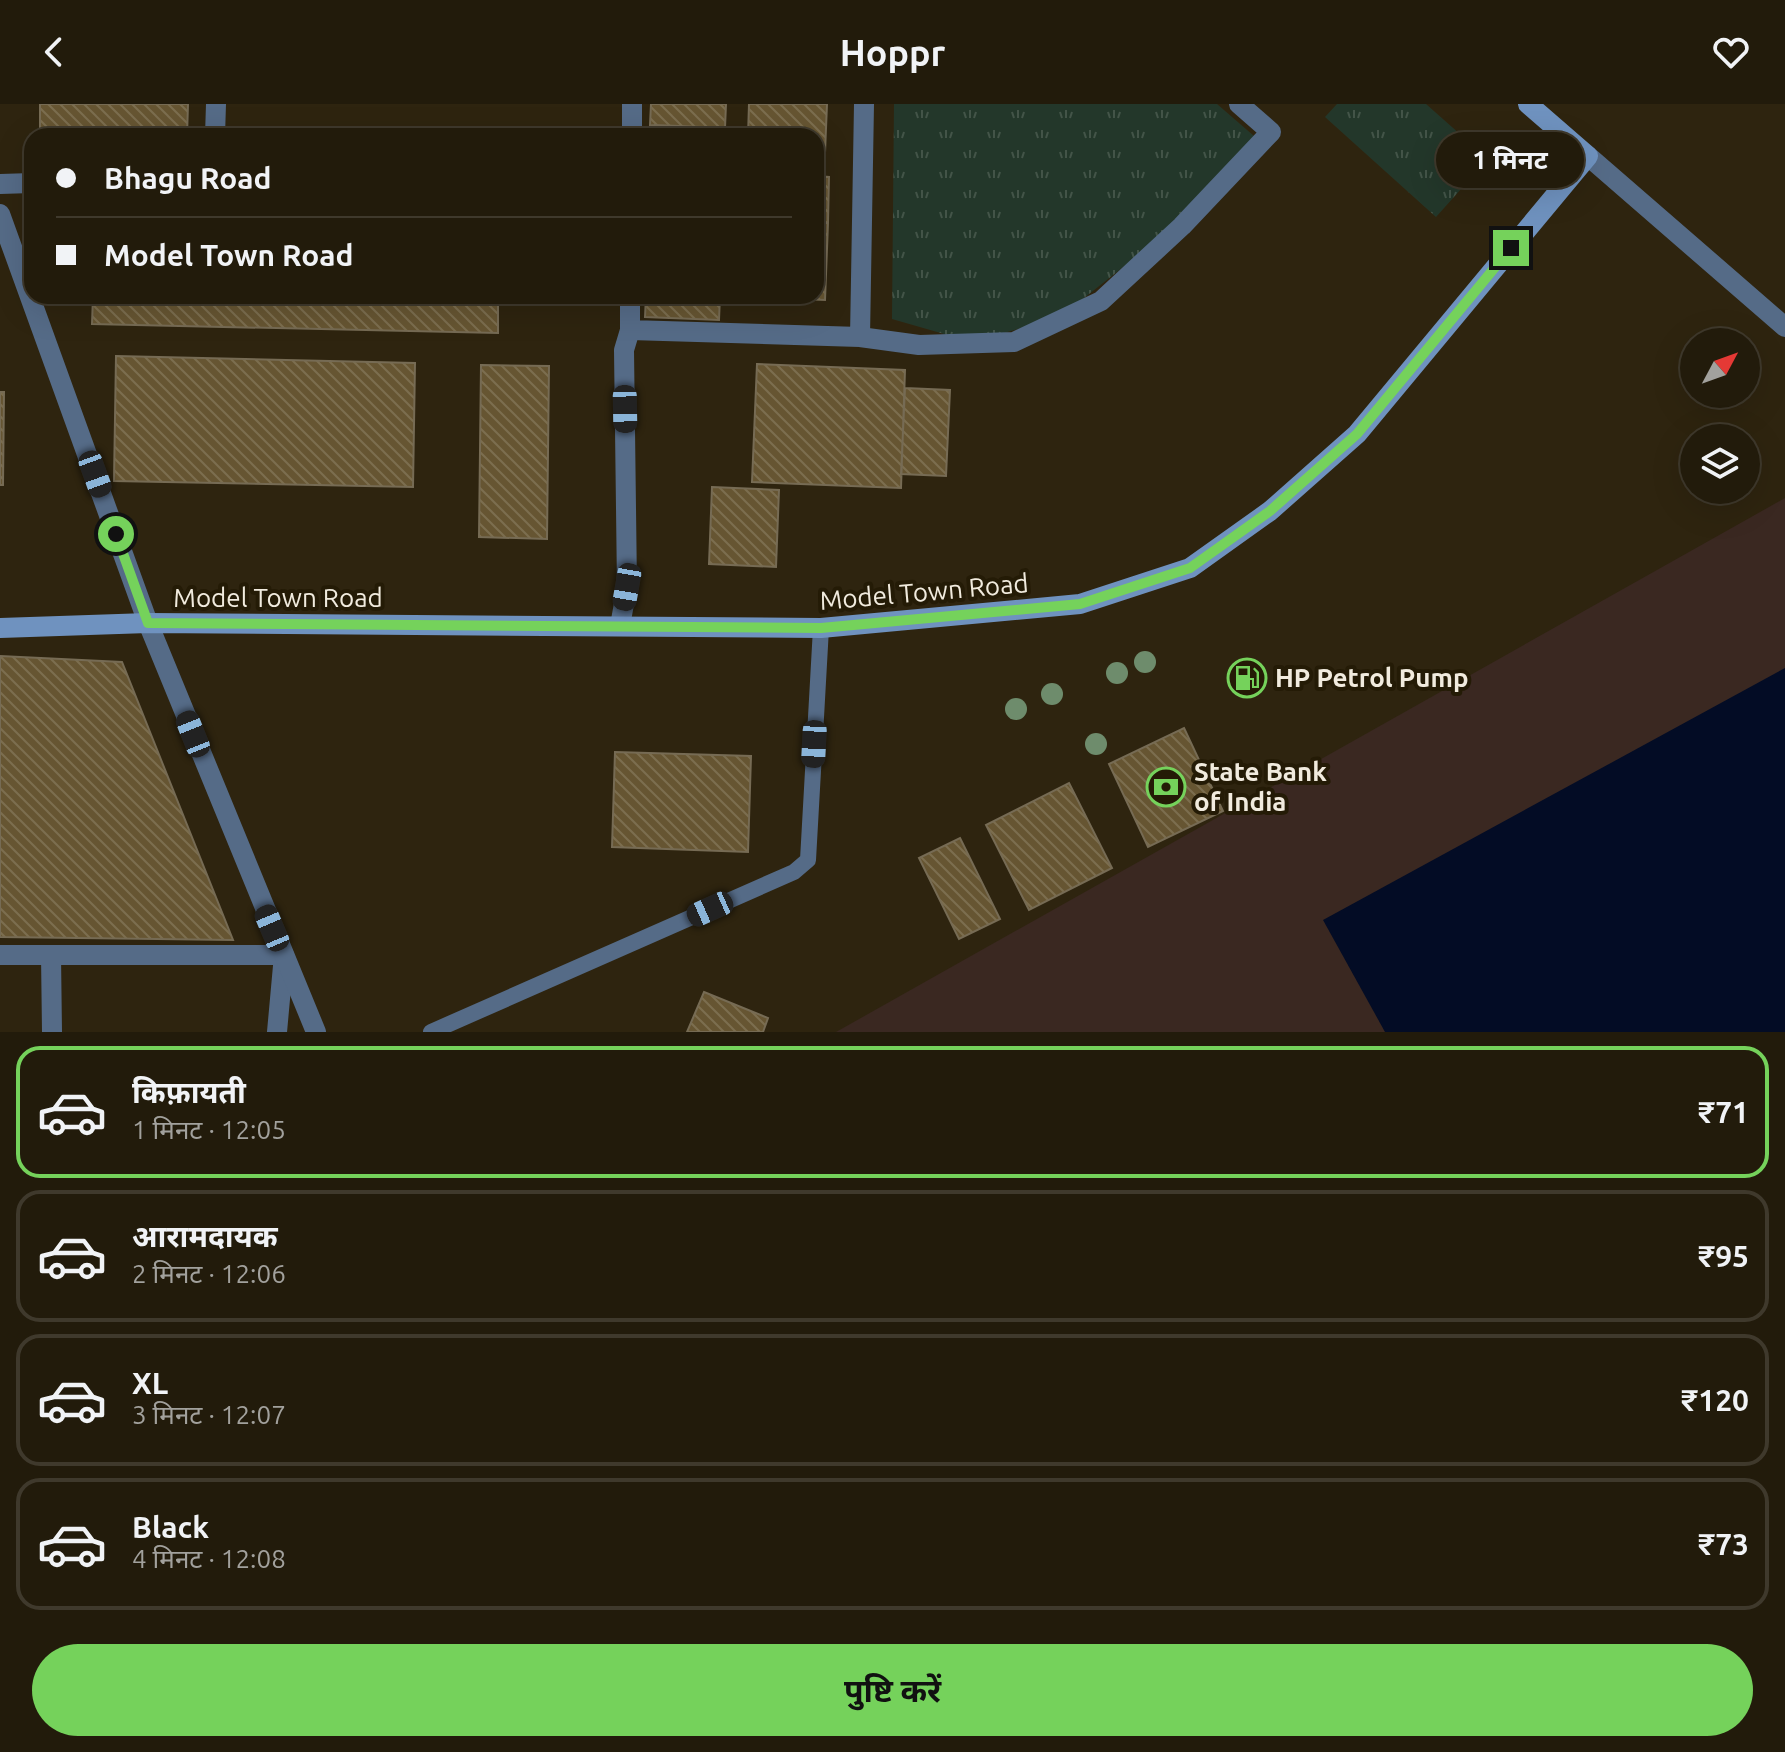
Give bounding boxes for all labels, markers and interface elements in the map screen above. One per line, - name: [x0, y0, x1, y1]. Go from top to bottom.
- icon: back: [32, 30, 76, 74]
- icon: heart: [1709, 30, 1753, 74]
- text: Hoppr: [840, 32, 945, 73]
- callout: 1 मिनट: [1437, 132, 1585, 188]
- text: 1 मिनट: [1472, 145, 1548, 174]
- text: Bhagu Road: [104, 161, 271, 195]
- route end: [1493, 230, 1529, 266]
- text: Model Town Road: [104, 238, 353, 272]
- north arrow: [1680, 328, 1760, 408]
- map controls: [1680, 328, 1760, 504]
- car: [613, 385, 637, 433]
- button: layers: [1680, 424, 1760, 504]
- car: [76, 447, 114, 501]
- route start: [98, 516, 134, 552]
- car: [611, 561, 643, 613]
- street label: Model Town Road: [818, 568, 1030, 615]
- street label: Model Town Road: [173, 583, 383, 612]
- fuel station icon: HP Petrol Pump: [1226, 657, 1268, 699]
- place label: HP Petrol Pump: [1275, 663, 1469, 692]
- car: [173, 707, 213, 761]
- car: [801, 719, 827, 769]
- place label: State Bank of India: [1194, 757, 1327, 816]
- bank icon: State Bank of India: [1145, 766, 1187, 808]
- car: [683, 888, 737, 930]
- car: [252, 901, 292, 955]
- text: किफ़ायती: [132, 1075, 246, 1109]
- icon: car: [36, 1076, 108, 1148]
- text: ₹71: [1698, 1095, 1749, 1129]
- text: 1 मिनट · 12:05: [132, 1115, 286, 1144]
- text: आरामदायक: [132, 1219, 278, 1253]
- icon: car: [36, 1220, 108, 1292]
- text: ₹95: [1698, 1239, 1749, 1273]
- text: 2 मिनट · 12:06: [132, 1259, 286, 1288]
- icon: car: [36, 1364, 108, 1436]
- text: XL: [132, 1366, 168, 1400]
- text: ₹120: [1681, 1383, 1749, 1417]
- text: 3 मिनट · 12:07: [132, 1400, 286, 1429]
- icon: car: [36, 1508, 108, 1580]
- text: Black: [132, 1510, 209, 1544]
- text: ₹73: [1698, 1527, 1749, 1561]
- text: 4 मिनट · 12:08: [132, 1544, 286, 1573]
- button: पुष्टि करें: [32, 1644, 1753, 1736]

